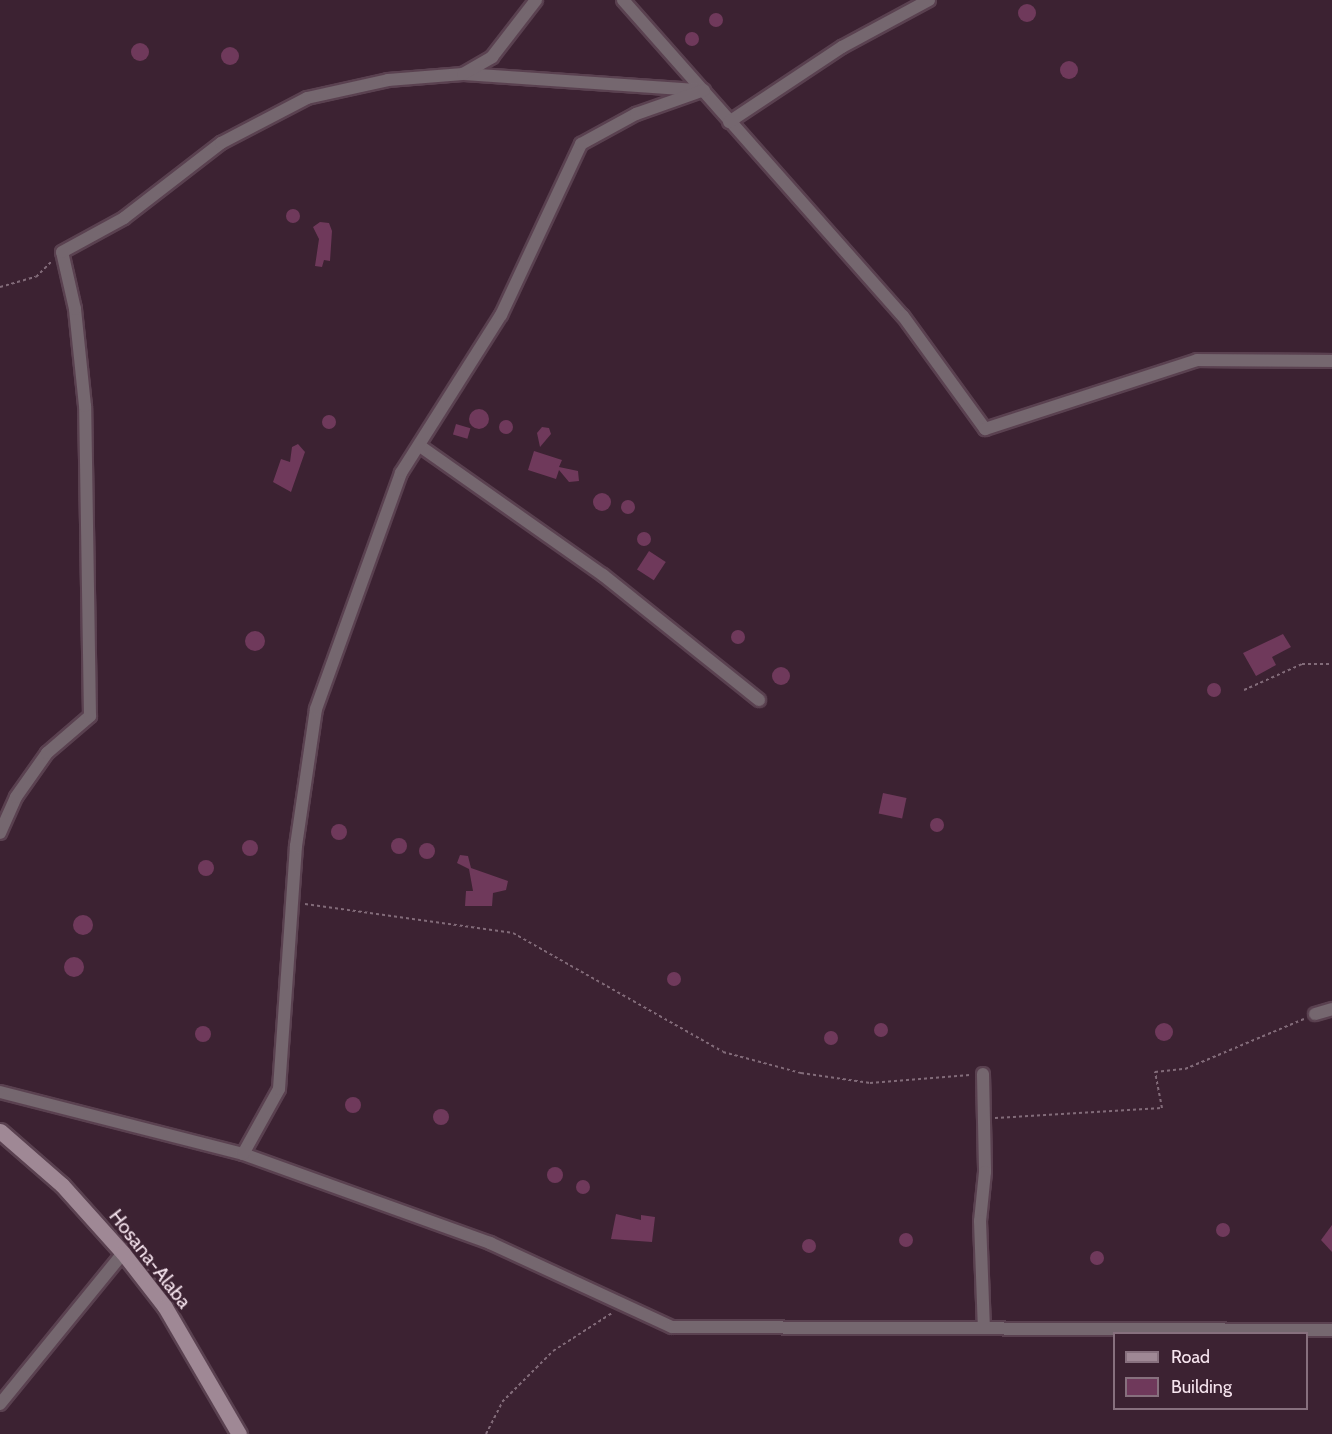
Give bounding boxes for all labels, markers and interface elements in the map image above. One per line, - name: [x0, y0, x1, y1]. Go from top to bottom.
- street label: Hosana-Alaba: [104, 1205, 196, 1313]
- legend: [1113, 1332, 1308, 1410]
- text: Road: [1171, 1346, 1210, 1368]
- text: Building: [1171, 1376, 1232, 1398]

